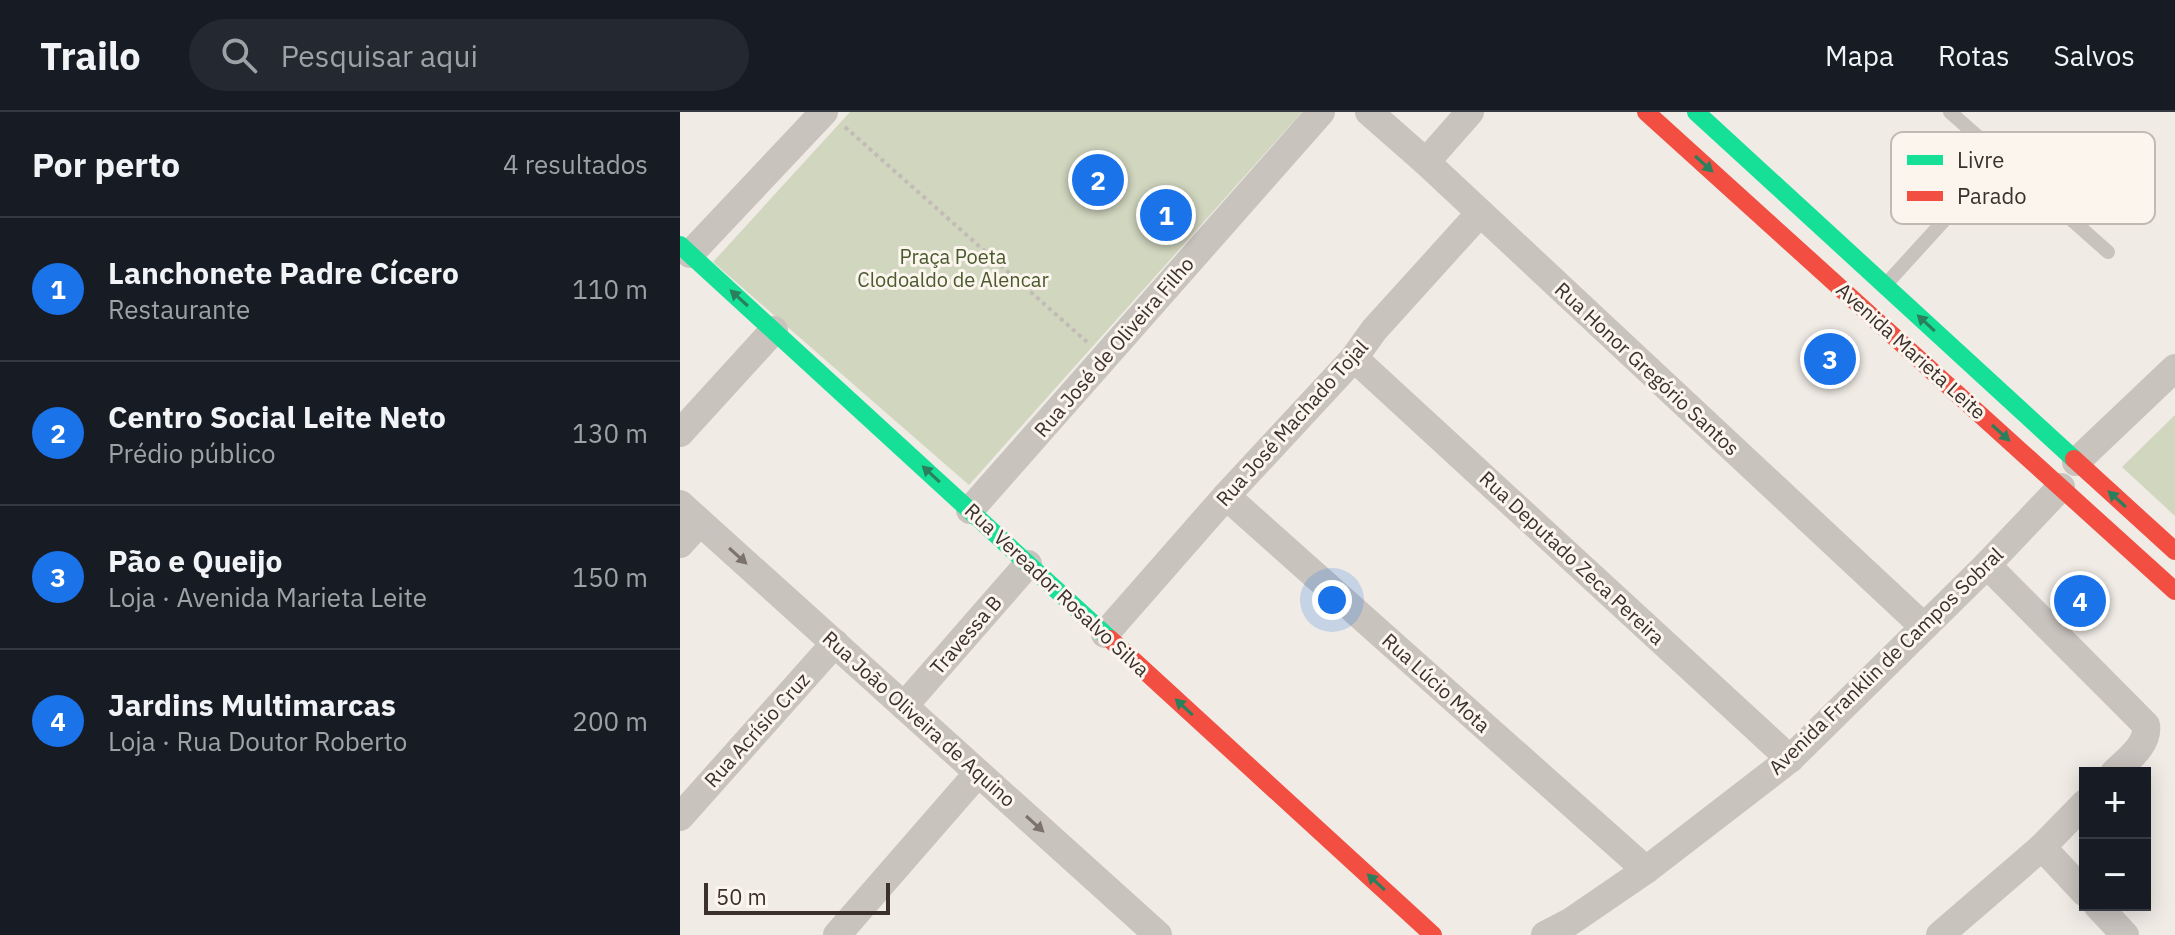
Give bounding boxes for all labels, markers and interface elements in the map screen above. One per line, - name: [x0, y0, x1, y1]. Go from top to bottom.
- search box: [189, 19, 749, 91]
- text: Trailo: [40, 31, 141, 80]
- icon: search: [217, 33, 261, 77]
- text: Pesquisar aqui: [281, 36, 478, 75]
- text: Mapa: [1825, 37, 1894, 74]
- text: Rotas: [1938, 37, 2010, 74]
- text: Salvos: [2054, 37, 2135, 74]
- legend: [1891, 132, 2155, 224]
- text: Por perto: [32, 142, 180, 186]
- text: Livre: [1957, 145, 2004, 174]
- text: 4 resultados: [503, 147, 648, 181]
- pin: 2: [1072, 150, 1124, 210]
- one-way arrow: [1694, 155, 1713, 173]
- text: Parado: [1957, 181, 2027, 210]
- pin: 1: [1140, 185, 1192, 245]
- park label: Praça Poeta Clodoaldo de Alencar: [857, 243, 1049, 293]
- street label: Rua José de Oliveira Filho: [1028, 251, 1200, 443]
- text: Lanchonete Padre Cícero: [108, 253, 459, 292]
- text: 1: [50, 272, 66, 306]
- text: 110 m: [572, 272, 648, 306]
- street label: Rua Honor Gregório Santos: [1549, 276, 1745, 461]
- street label: Avenida Marieta Leite: [1831, 276, 1992, 425]
- one-way arrow: [729, 290, 748, 308]
- text: Restaurante: [108, 292, 250, 326]
- one-way arrow: [1917, 315, 1936, 333]
- pin: 3: [1804, 329, 1856, 389]
- street label: Rua José Machado Tojal: [1210, 334, 1374, 512]
- text: Centro Social Leite Neto: [108, 397, 446, 436]
- text: 2: [50, 416, 66, 450]
- text: 130 m: [572, 416, 648, 450]
- one-way arrow: [1991, 423, 2010, 441]
- text: Prédio público: [108, 436, 275, 470]
- one-way arrow: [921, 465, 940, 483]
- street label: Rua Deputado Zeca Pereira: [1474, 465, 1671, 651]
- one-way arrow: [2108, 491, 2127, 509]
- street label: Rua Vereador Rosalvo Silva: [959, 497, 1156, 683]
- text: Pão e Queijo: [108, 541, 282, 580]
- street label: Avenida Franklin de Campos Sobral: [1762, 541, 2009, 780]
- one-way arrow: [728, 547, 747, 565]
- text: 3: [50, 560, 66, 594]
- text: 150 m: [572, 560, 648, 594]
- pin: 4: [2054, 571, 2106, 631]
- text: Loja · Avenida Marieta Leite: [108, 580, 427, 614]
- your location: [1312, 580, 1352, 620]
- street label: Travessa B: [924, 589, 1008, 680]
- street label: Rua João Oliveira de Aquino: [817, 625, 1022, 813]
- street label: Rua Lúcio Mota: [1376, 627, 1496, 739]
- street label: Rua Acrísio Cruz: [698, 666, 815, 793]
- text: Jardins Multimarcas: [108, 685, 396, 724]
- one-way arrow: [1175, 698, 1194, 716]
- text: 4: [50, 704, 66, 738]
- text: 200 m: [572, 704, 648, 738]
- text: Loja · Rua Doutor Roberto: [108, 724, 407, 758]
- map controls: [2079, 767, 2151, 911]
- button: +: [2079, 767, 2151, 839]
- one-way arrow: [1025, 815, 1044, 833]
- button: −: [2079, 839, 2151, 911]
- one-way arrow: [1366, 874, 1385, 892]
- scale bar: [704, 879, 890, 915]
- text: 50 m: [716, 882, 767, 911]

